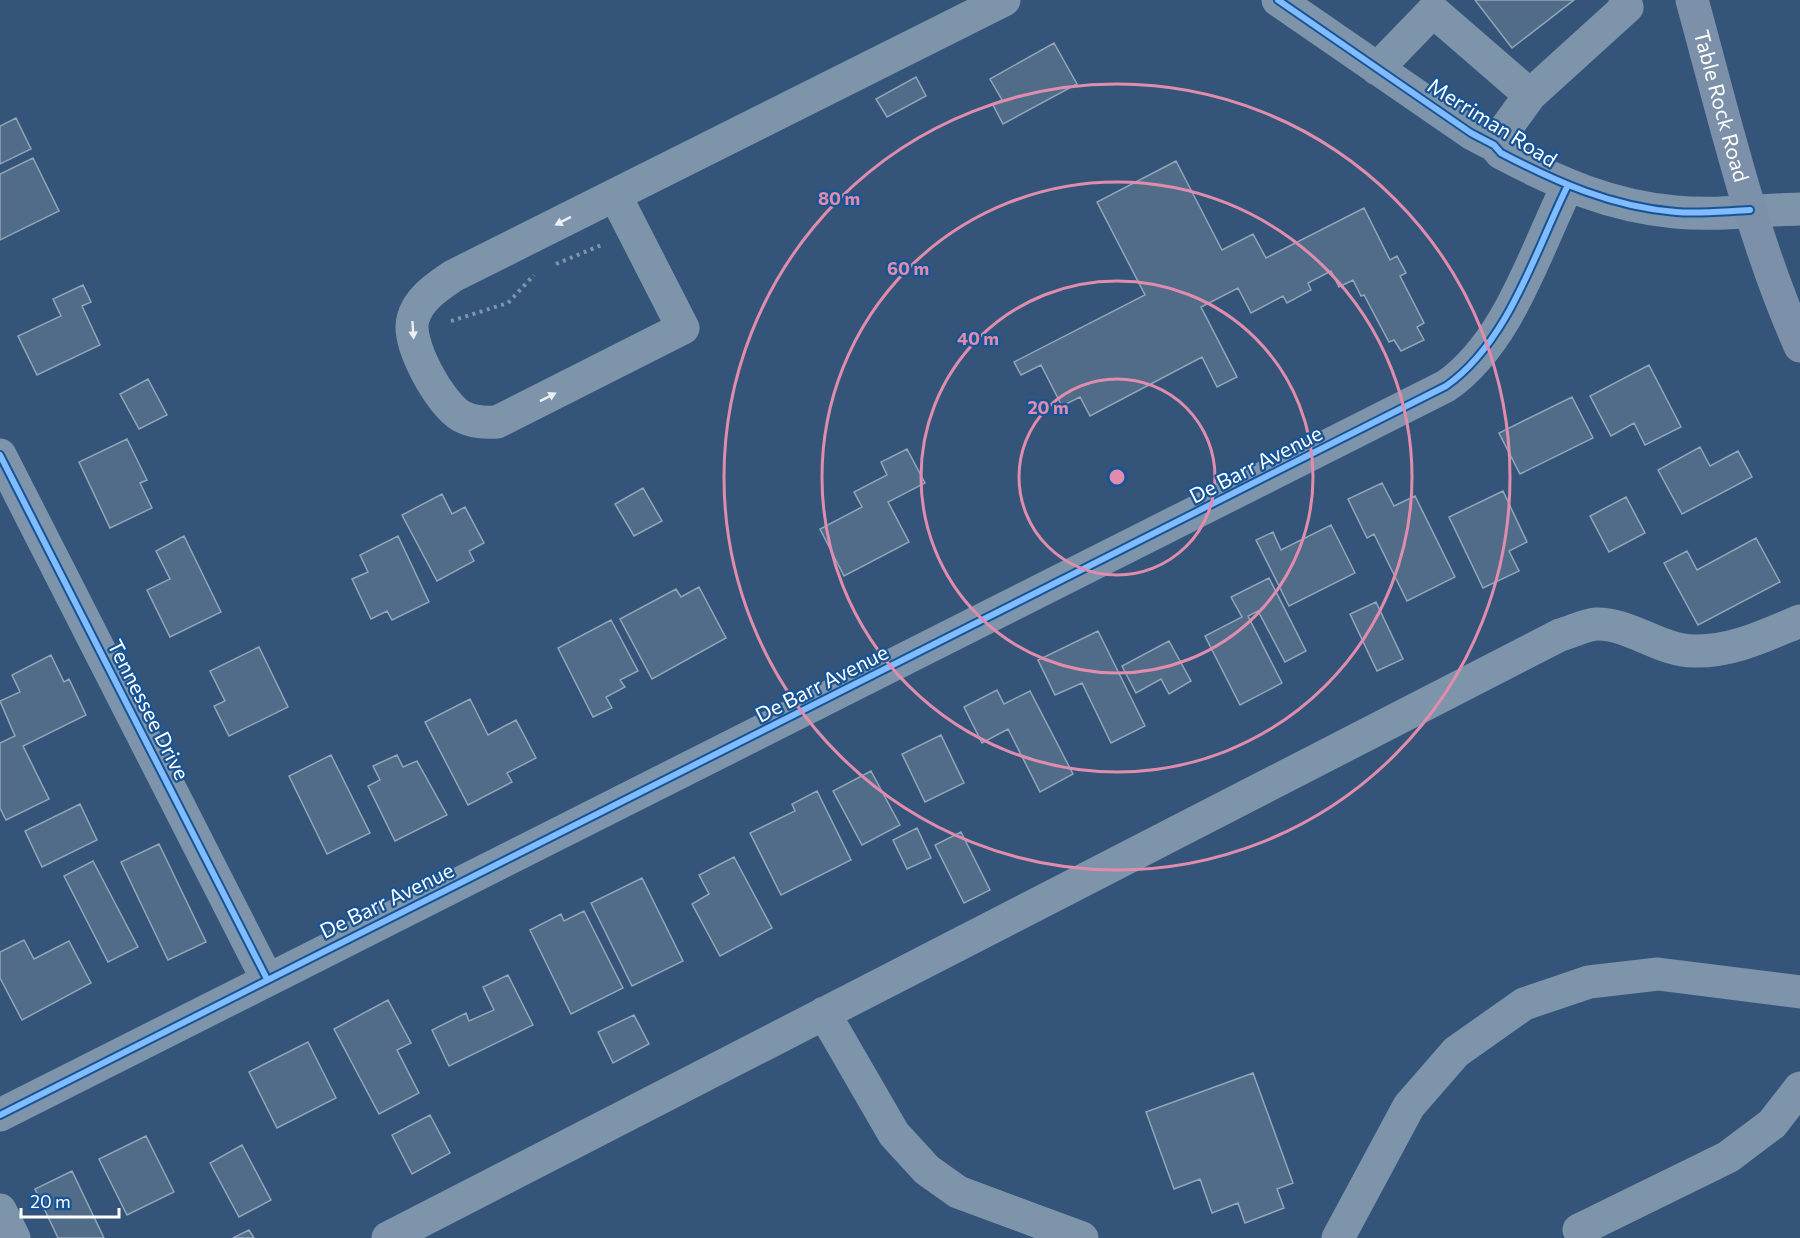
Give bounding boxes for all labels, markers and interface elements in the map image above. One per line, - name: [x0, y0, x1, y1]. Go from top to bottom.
- street label: Table Rock Road: [1690, 27, 1755, 185]
- street label: Merriman Road: [1424, 72, 1562, 171]
- text: 80 m: [818, 187, 860, 209]
- one-way arrow: [554, 216, 572, 226]
- text: 60 m: [887, 257, 929, 279]
- one-way arrow: [408, 321, 418, 340]
- text: 40 m: [957, 327, 999, 349]
- one-way arrow: [539, 392, 556, 401]
- text: 20 m: [1027, 396, 1069, 418]
- street label: De Barr Avenue: [1185, 419, 1326, 508]
- centre of rings: [1107, 467, 1127, 487]
- street label: Tennessee Drive: [103, 635, 195, 784]
- street label: De Barr Avenue: [751, 638, 892, 727]
- street label: De Barr Avenue: [315, 856, 457, 943]
- scale bar: [21, 1181, 118, 1219]
- text: 20 m: [30, 1190, 71, 1212]

